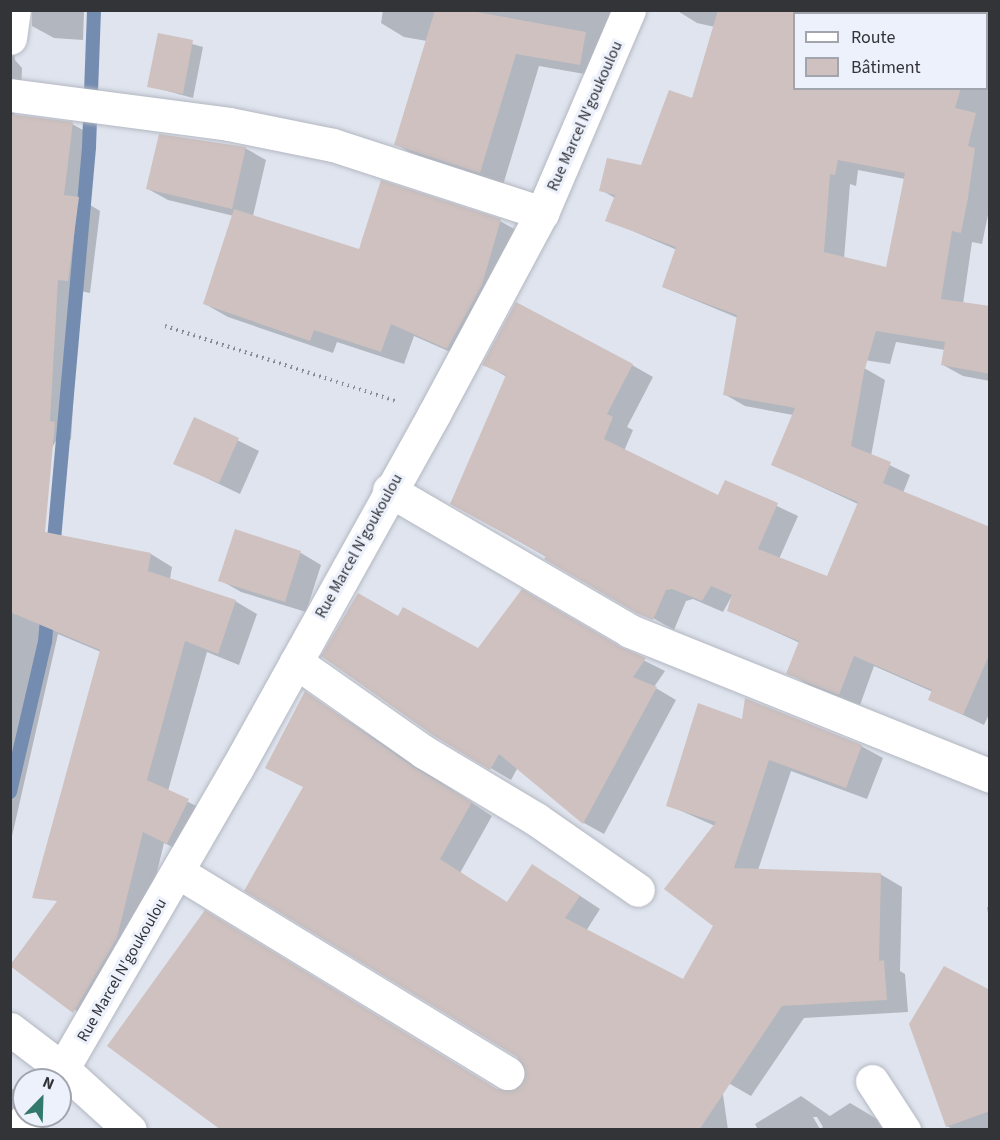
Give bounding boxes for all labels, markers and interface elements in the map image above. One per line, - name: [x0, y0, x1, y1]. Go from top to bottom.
- legend: [793, 12, 988, 90]
- text: Route: [851, 25, 895, 50]
- street label: Rue Marcel N'goukoulou: [543, 38, 627, 194]
- text: Bâtiment: [851, 55, 921, 80]
- street label: Rue Marcel N'goukoulou: [311, 470, 407, 622]
- street label: Rue Marcel N'goukoulou: [73, 895, 171, 1045]
- north arrow: [12, 1068, 72, 1128]
- text: N: [39, 1071, 57, 1095]

